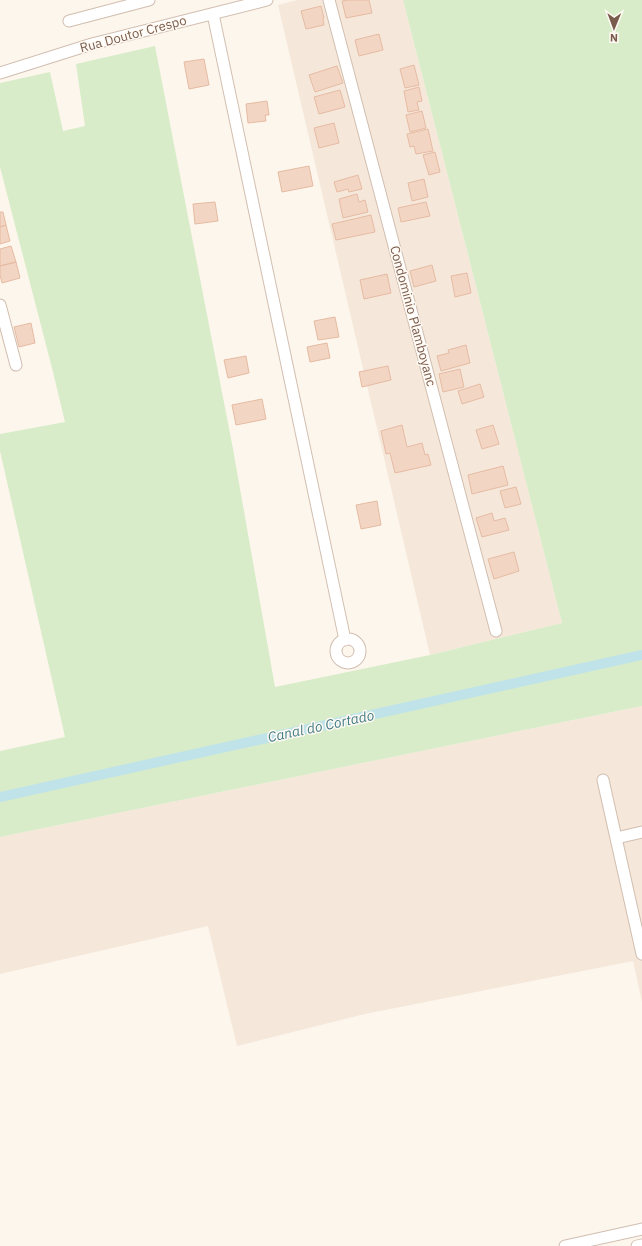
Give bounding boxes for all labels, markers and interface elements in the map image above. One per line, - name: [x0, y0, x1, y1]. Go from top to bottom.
- north arrow: [594, 8, 634, 48]
- street label: Rua Doutor Crespo: [78, 12, 188, 56]
- text: N: [610, 31, 618, 45]
- street label: Condominio Plamboyanc: [386, 244, 440, 389]
- water label: Canal do Cortado: [266, 706, 376, 746]

